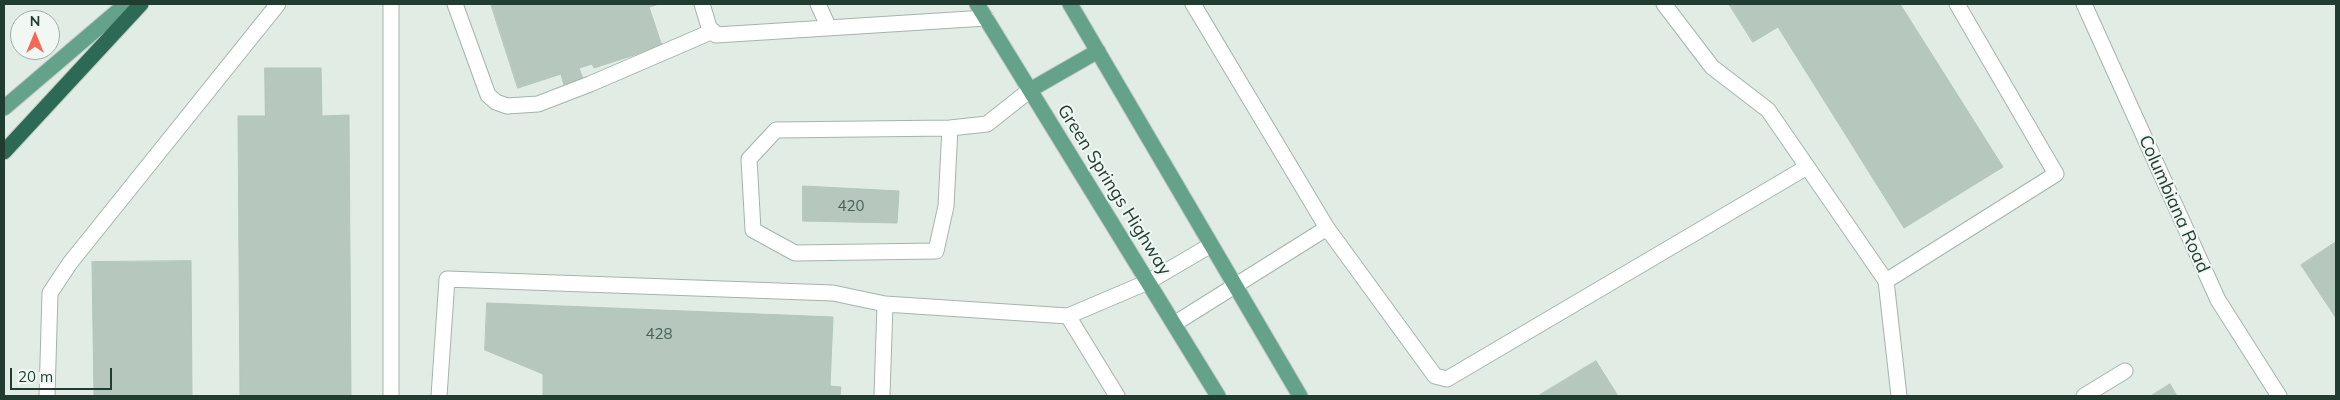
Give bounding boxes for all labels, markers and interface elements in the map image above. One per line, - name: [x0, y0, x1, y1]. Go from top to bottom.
- north arrow: [10, 10, 60, 60]
- text: N: [30, 12, 40, 30]
- street label: Green Springs Highway: [1053, 101, 1175, 279]
- street label: Columbiana Road: [2134, 132, 2214, 276]
- house number: 420: [838, 197, 864, 215]
- house number: 428: [646, 325, 672, 343]
- scale bar: [12, 358, 115, 390]
- text: 20 m: [18, 367, 53, 386]

